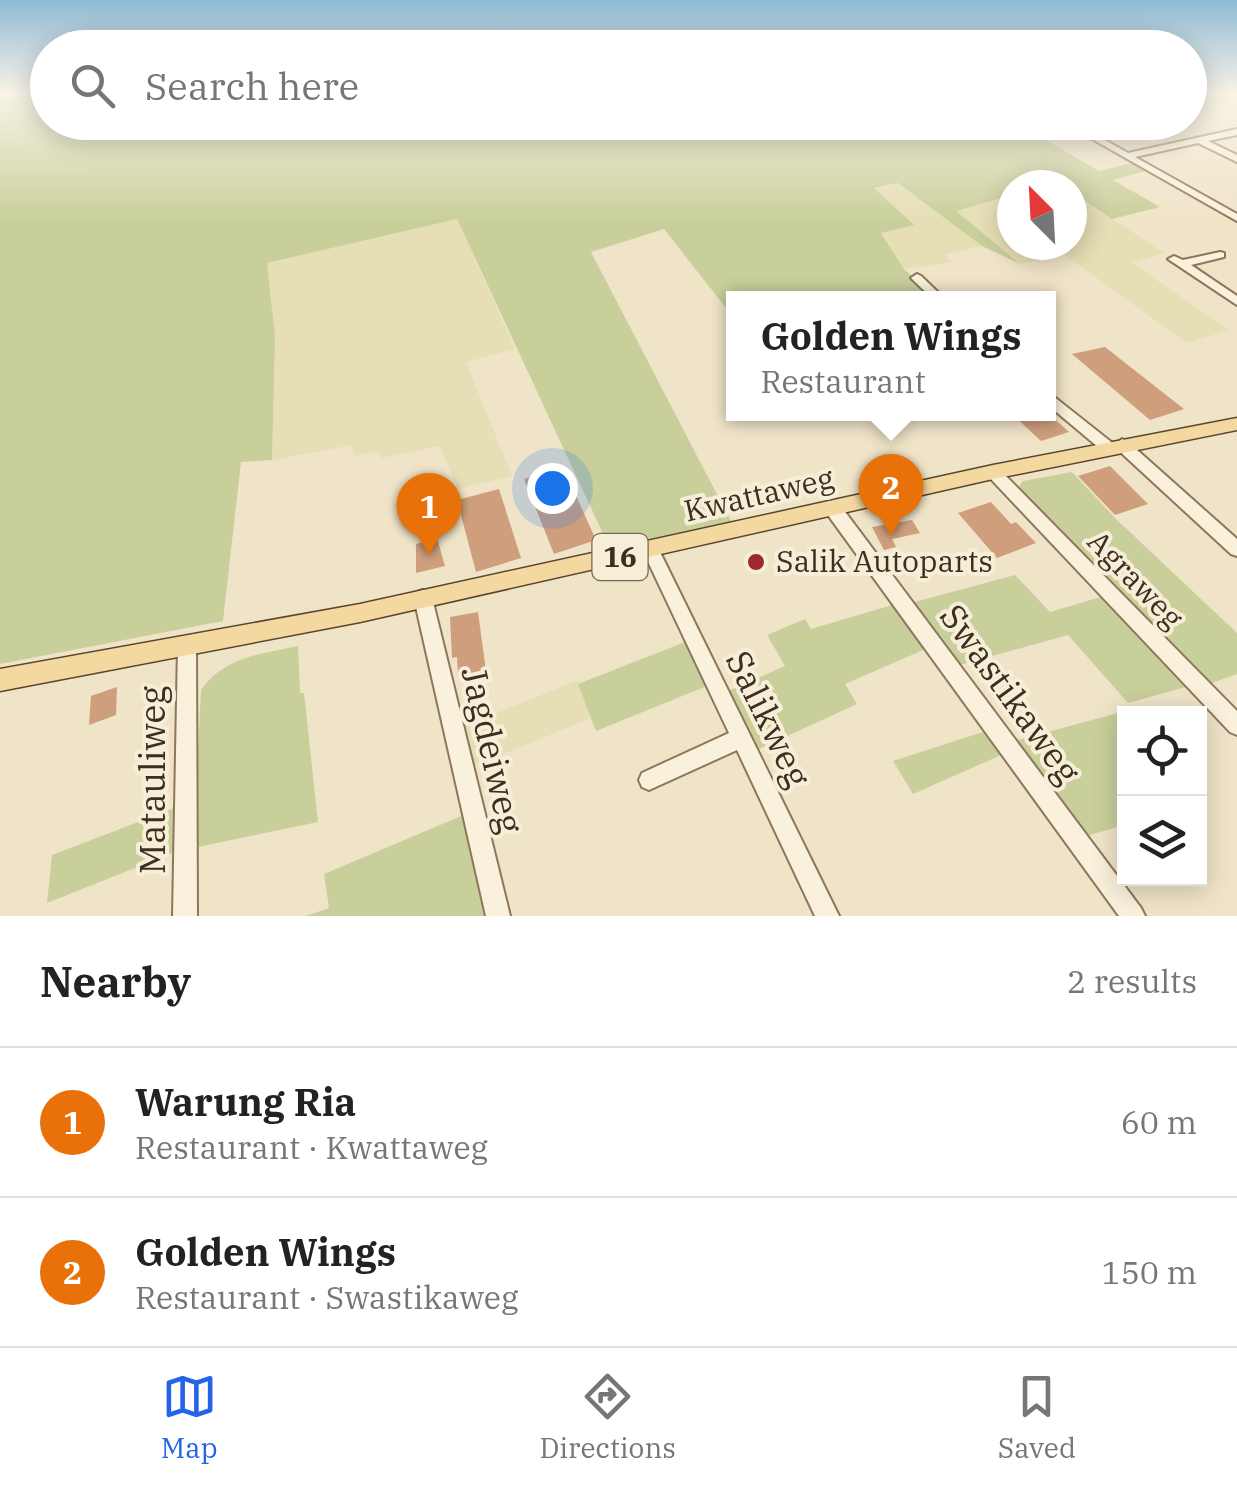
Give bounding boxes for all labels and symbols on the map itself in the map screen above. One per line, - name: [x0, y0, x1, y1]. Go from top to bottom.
- north arrow: [997, 170, 1087, 260]
- pin: 2: [858, 454, 924, 536]
- street label: Kwattaweg: [680, 457, 837, 530]
- your location: [527, 463, 578, 514]
- pin: 1: [396, 472, 462, 555]
- street label: Agraweg: [1080, 522, 1192, 636]
- road number: 16: [592, 534, 648, 580]
- place label: Salik Autoparts: [776, 541, 993, 580]
- marker: Salik Autoparts: [745, 551, 767, 573]
- street label: Swastikaweg: [930, 595, 1091, 792]
- street label: Salikweg: [716, 643, 822, 794]
- street label: Jagdeiweg: [452, 662, 534, 837]
- street label: Matauliweg: [129, 686, 175, 874]

